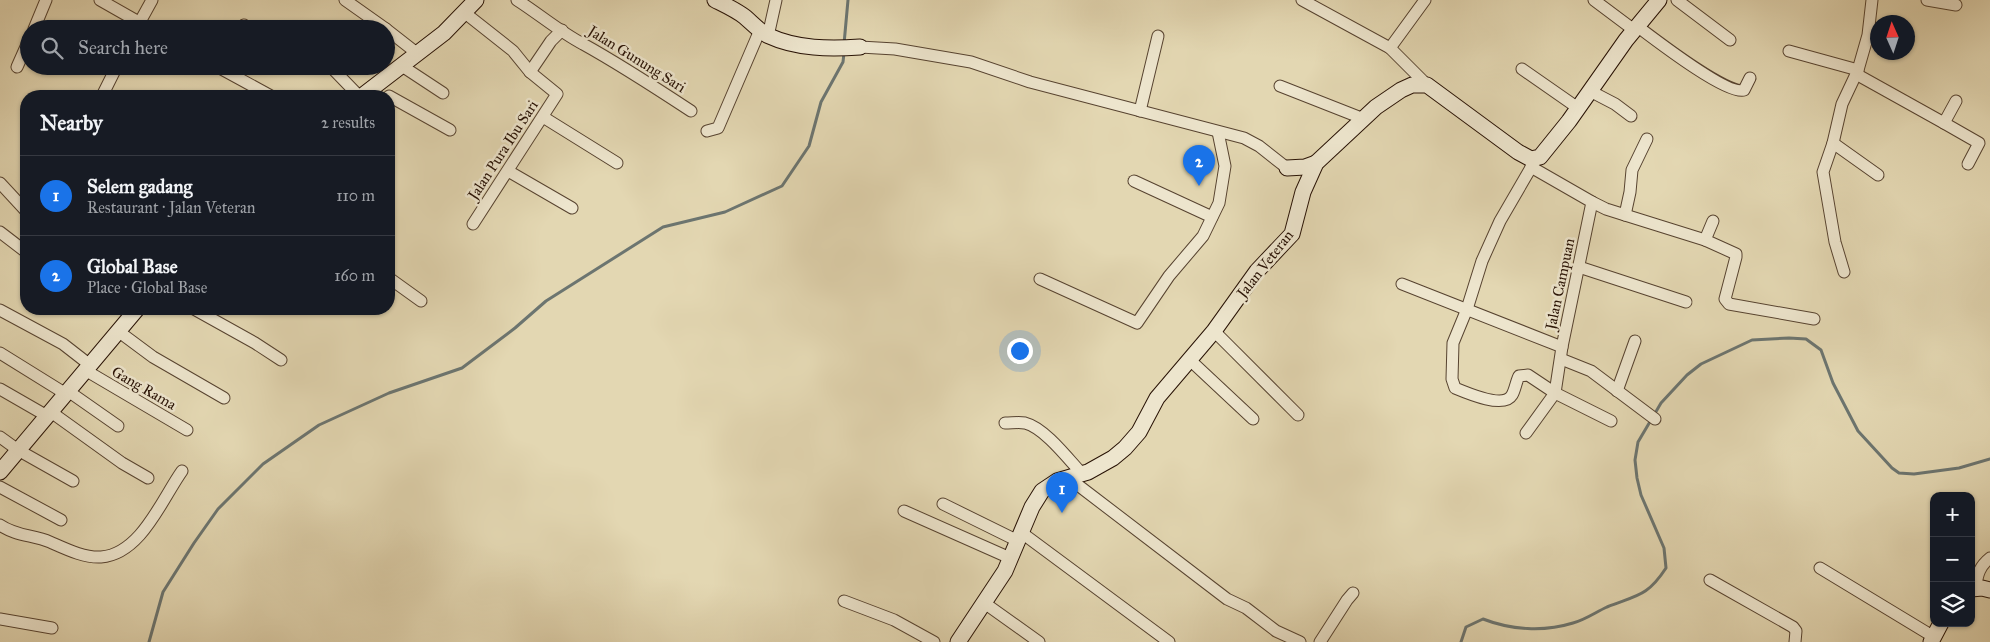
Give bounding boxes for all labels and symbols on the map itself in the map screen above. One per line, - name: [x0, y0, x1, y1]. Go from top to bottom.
- north arrow: [1870, 15, 1915, 60]
- street label: Jalan Gunung Sari: [583, 21, 689, 97]
- street label: Jalan Pura Ibu Sari: [463, 97, 543, 205]
- pin: 2: [1183, 145, 1215, 186]
- street label: Jalan Veteran: [1232, 227, 1298, 304]
- street label: Jalan Campuan: [1541, 237, 1579, 333]
- your location: [1007, 338, 1033, 364]
- street label: Gang Rama: [109, 362, 180, 414]
- pin: 1: [1046, 472, 1078, 513]

